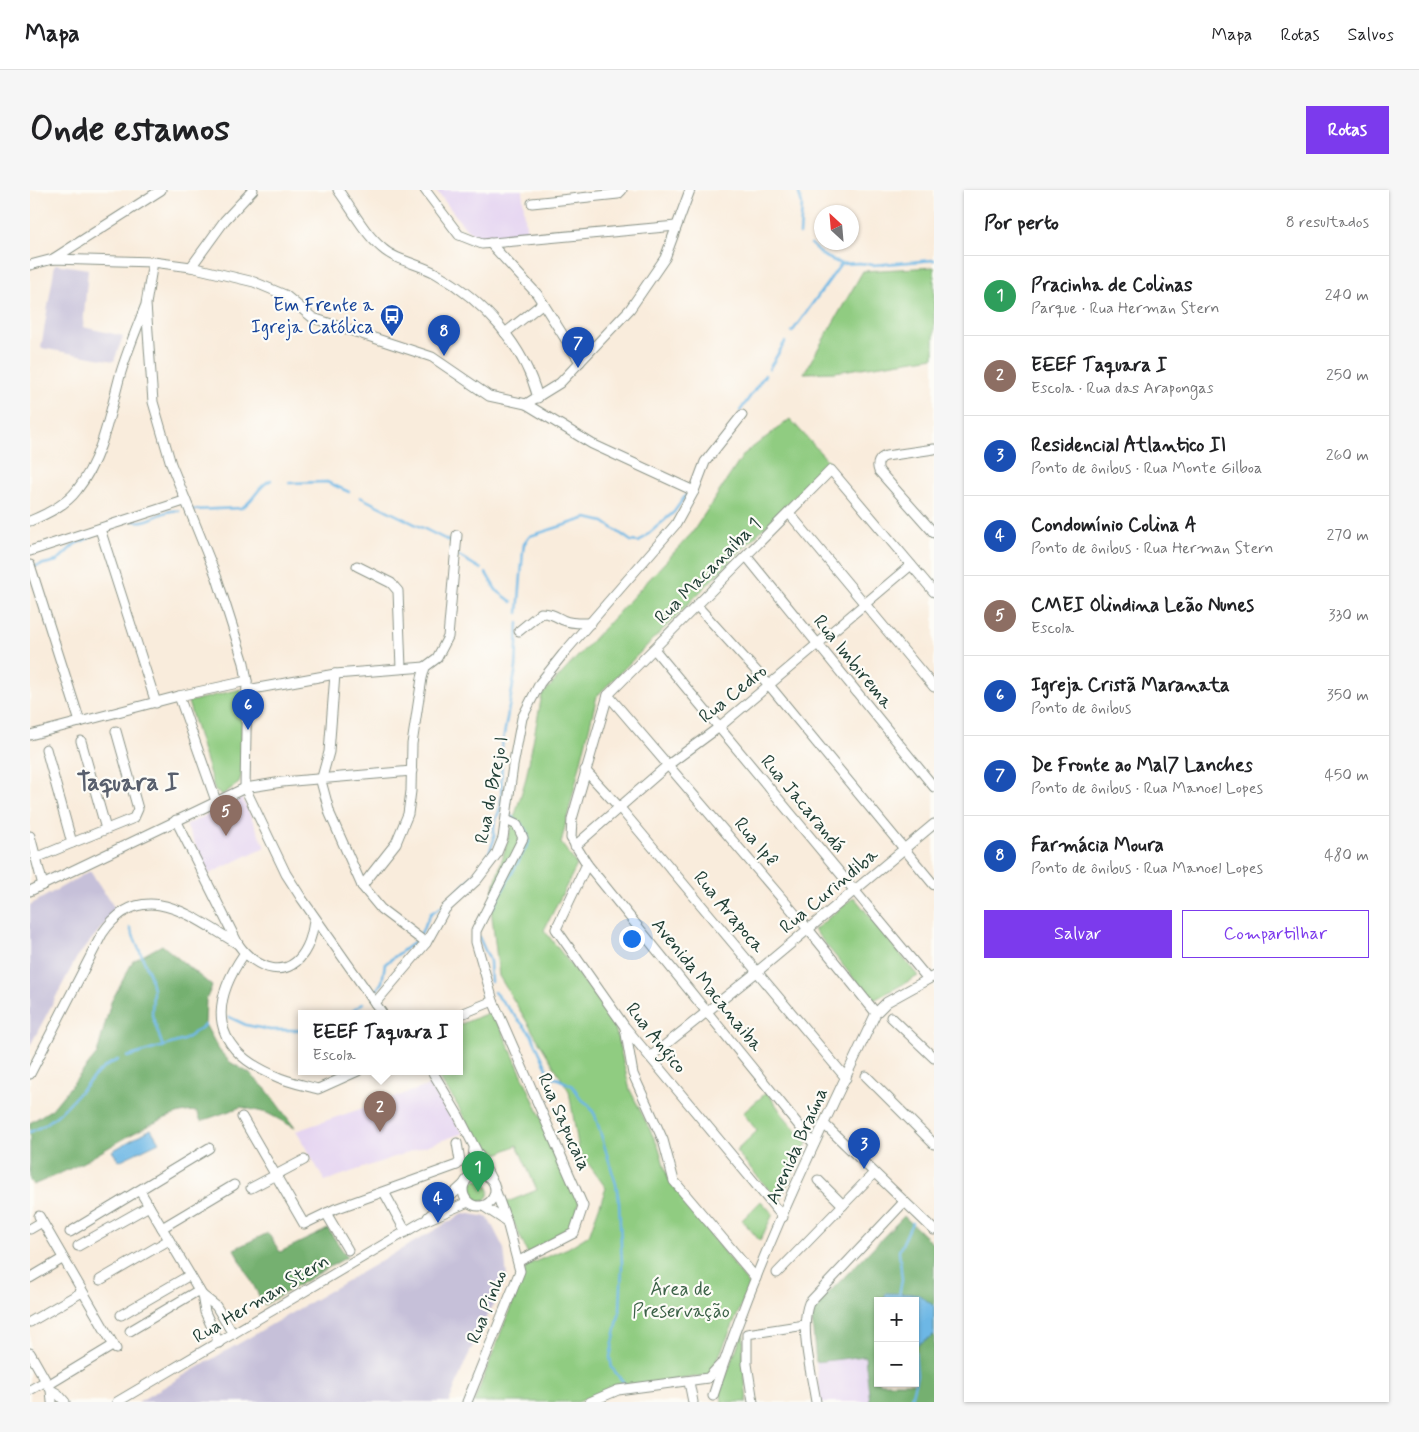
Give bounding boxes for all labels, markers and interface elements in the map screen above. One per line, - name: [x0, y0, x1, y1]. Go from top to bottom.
- text: Mapa: [25, 19, 80, 50]
- text: Mapa: [1211, 23, 1252, 47]
- text: Rotas: [1280, 23, 1320, 47]
- text: Salvos: [1348, 23, 1394, 47]
- button: Rotas: [1306, 106, 1389, 154]
- text: Onde estamos: [30, 107, 230, 153]
- north arrow: [814, 205, 859, 250]
- text: Por perto: [984, 209, 1059, 237]
- text: 8 resultados: [1286, 212, 1369, 233]
- text: Pracinha de Colinas: [1031, 273, 1192, 298]
- text: 1: [996, 285, 1004, 306]
- text: 240 m: [1325, 285, 1369, 306]
- place label: Em Frente a Igreja Católica: [251, 293, 375, 341]
- text: Parque · Rua Herman Stern: [1031, 298, 1220, 319]
- bus stop icon: Em Frente a Igreja Católica: [379, 303, 405, 337]
- pin: 8: [428, 315, 460, 356]
- pin: 7: [562, 327, 594, 368]
- text: EEEF Taquara I: [1031, 353, 1167, 378]
- text: 2: [996, 365, 1004, 386]
- text: 250 m: [1326, 365, 1369, 386]
- text: Escola · Rua das Arapongas: [1031, 378, 1214, 399]
- text: Residencial Atlantico II: [1031, 433, 1226, 458]
- text: 3: [996, 445, 1004, 466]
- text: 260 m: [1326, 445, 1369, 466]
- text: Ponto de ônibus · Rua Monte Gilboa: [1031, 458, 1262, 479]
- street label: Rua Macanaiba 1: [649, 512, 767, 630]
- text: Condomínio Colina A: [1031, 513, 1196, 538]
- text: 4: [995, 525, 1005, 546]
- text: 270 m: [1326, 525, 1369, 546]
- text: Ponto de ônibus · Rua Herman Stern: [1031, 538, 1274, 559]
- text: CMEI Olindina Leão Nunes: [1031, 593, 1254, 618]
- text: 5: [995, 605, 1005, 626]
- text: 330 m: [1328, 605, 1369, 626]
- street label: Rua Imbirema: [807, 610, 899, 715]
- text: Escola: [1031, 618, 1074, 639]
- street label: Rua Cedro: [694, 659, 772, 729]
- text: Igreja Cristã Maranata: [1031, 673, 1230, 698]
- text: 6: [996, 685, 1004, 706]
- text: 350 m: [1327, 685, 1369, 706]
- pin: 6: [232, 689, 264, 730]
- text: Ponto de ônibus: [1031, 698, 1131, 719]
- street label: Rua do Brejo I: [469, 734, 515, 846]
- street label: Rua Jacarandá: [755, 750, 851, 858]
- text: De Fronte ao Mal7 Lanches: [1031, 753, 1253, 778]
- text: 7: [995, 765, 1005, 786]
- text: 450 m: [1324, 765, 1369, 786]
- district label: Taquara I: [77, 768, 179, 799]
- text: Ponto de ônibus · Rua Manoel Lopes: [1031, 778, 1263, 799]
- pin: 5: [210, 795, 242, 836]
- street label: Rua Ipê: [728, 812, 784, 872]
- text: Farmácia Moura: [1031, 833, 1164, 858]
- street label: Rua Curindiba: [774, 842, 884, 940]
- text: 8: [995, 845, 1005, 866]
- text: 480 m: [1324, 845, 1369, 866]
- text: Ponto de ônibus · Rua Manoel Lopes: [1031, 858, 1263, 879]
- street label: Rua Arapoca: [688, 866, 771, 958]
- button: Salvar: [984, 910, 1172, 958]
- button: Compartilhar: [1182, 910, 1369, 958]
- street label: Avenida Macanaiba: [645, 913, 769, 1057]
- your location: [619, 926, 645, 952]
- street label: Rua Angico: [617, 997, 692, 1081]
- popup: [298, 1010, 463, 1075]
- text: EEEF Taquara I: [312, 1020, 449, 1045]
- text: Escola: [312, 1045, 355, 1066]
- street label: Rua Sapucaia: [531, 1069, 597, 1175]
- street label: Avenida Braúna: [760, 1084, 834, 1208]
- pin: 2: [364, 1091, 396, 1132]
- pin: 3: [848, 1128, 880, 1169]
- pin: 1: [462, 1151, 494, 1192]
- pin: 4: [422, 1182, 454, 1223]
- street label: Rua Herman Stern: [188, 1248, 334, 1350]
- street label: Rua Pinho: [461, 1266, 513, 1347]
- park label: Área de Preservação: [632, 1276, 730, 1324]
- map controls: [874, 1297, 919, 1387]
- button: +: [874, 1297, 919, 1342]
- button: −: [874, 1342, 919, 1387]

